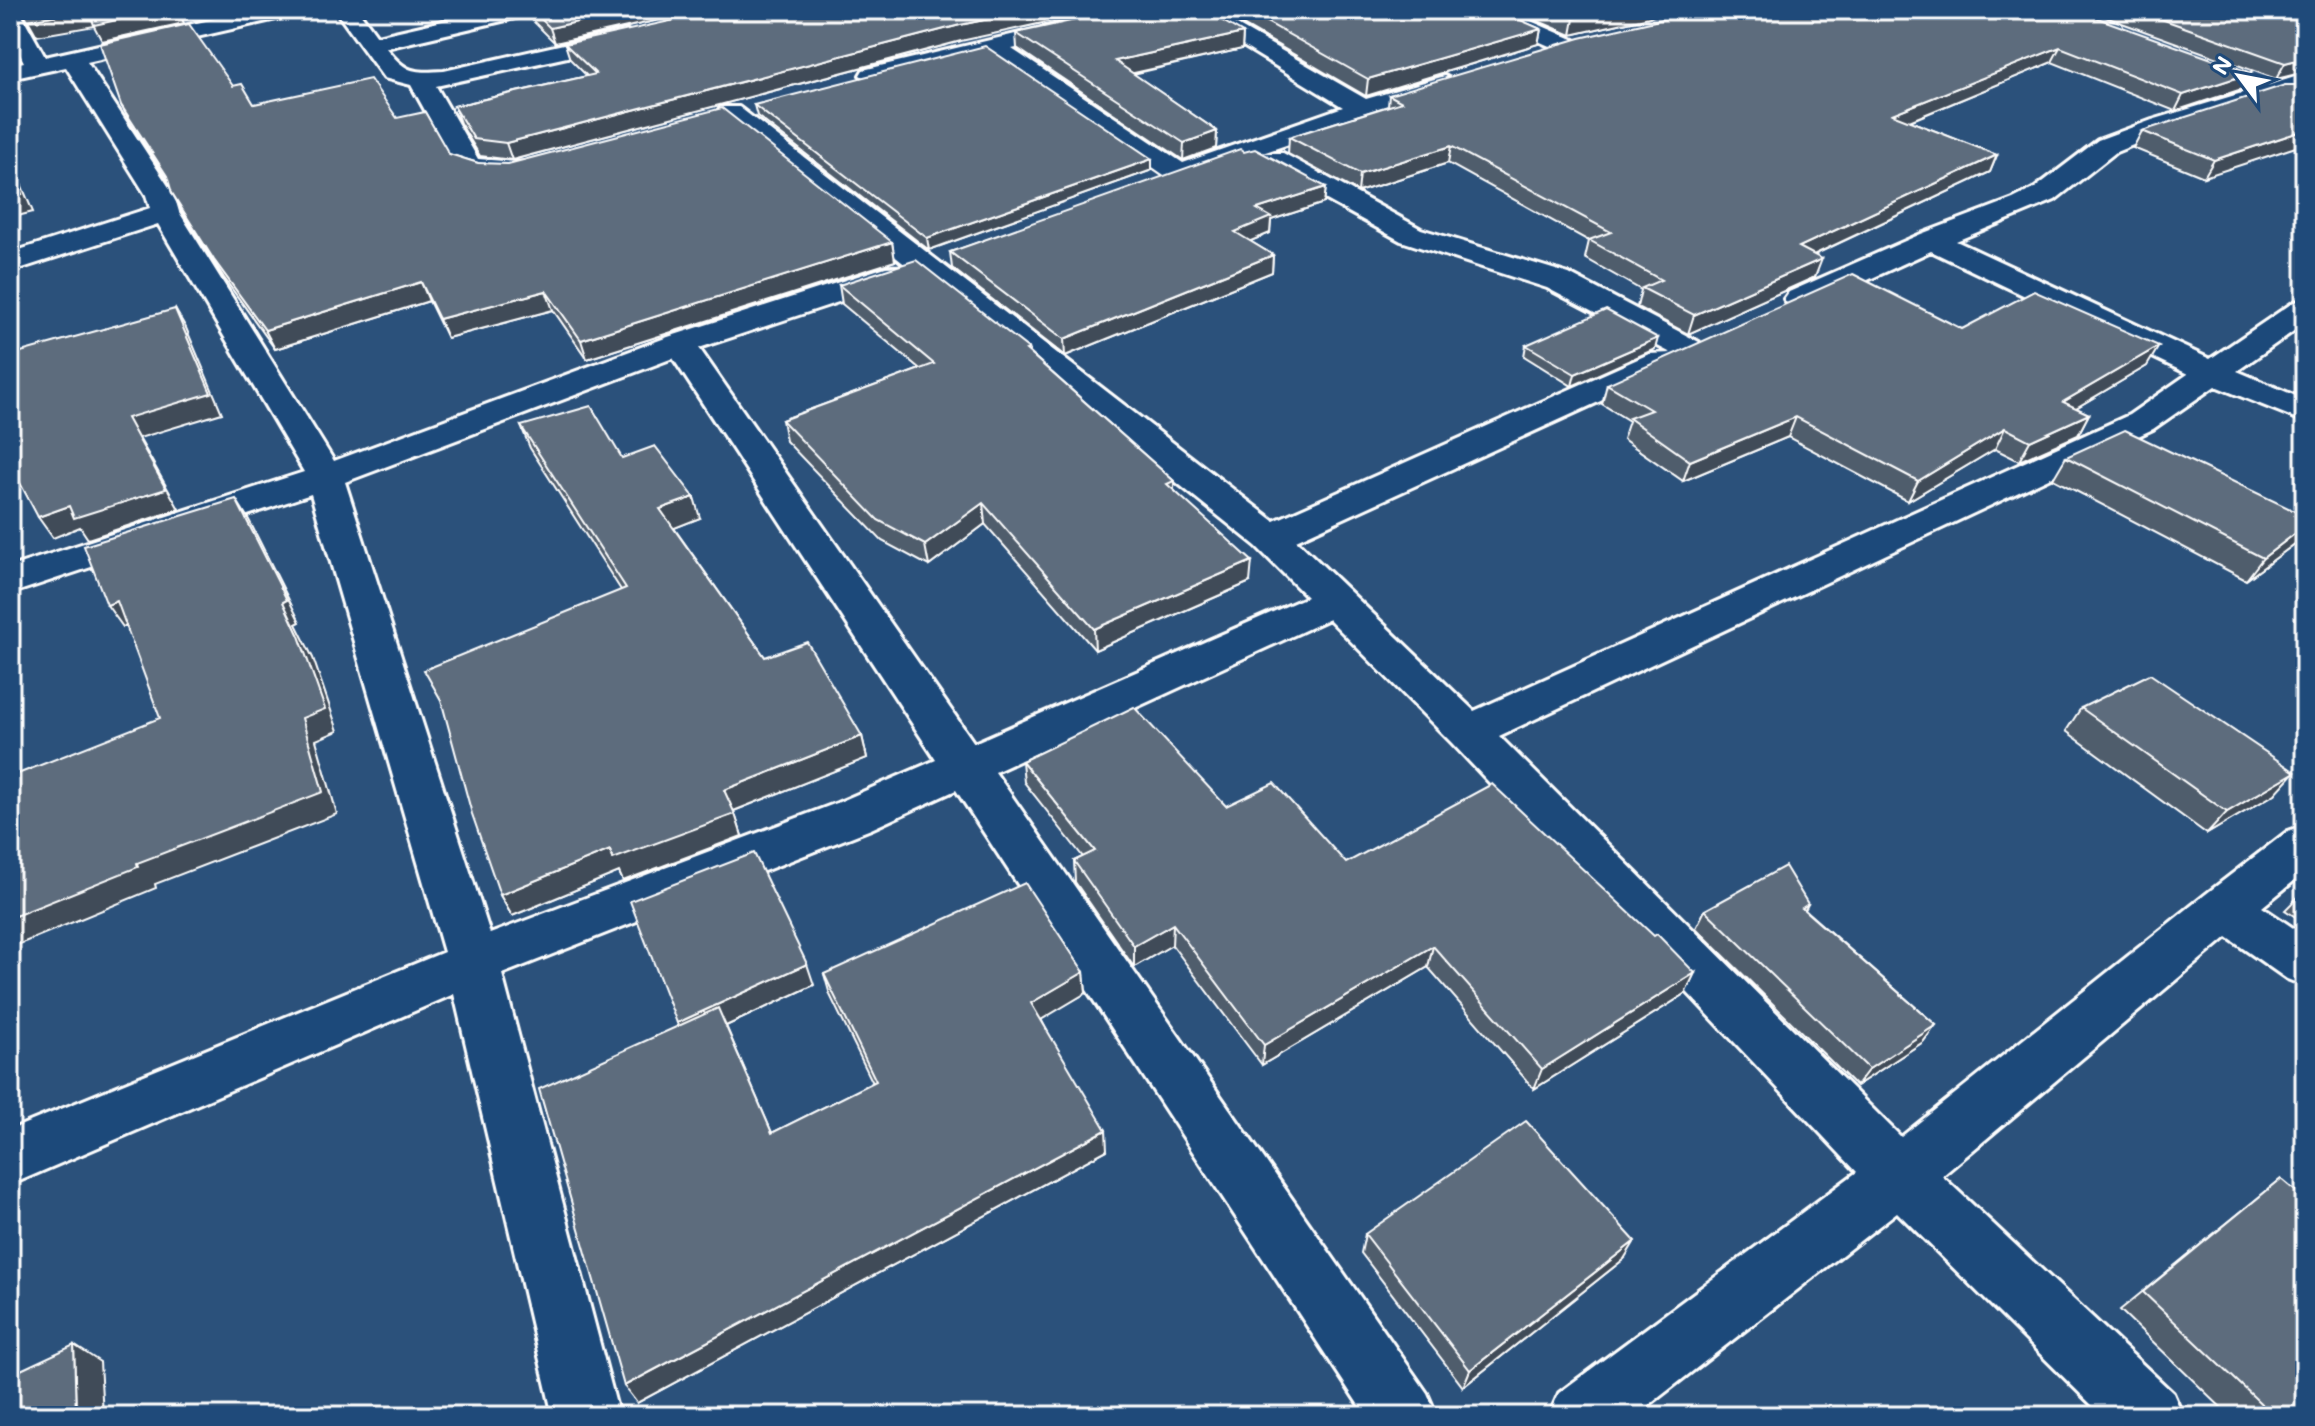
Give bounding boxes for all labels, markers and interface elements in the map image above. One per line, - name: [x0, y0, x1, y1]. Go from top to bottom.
- north arrow: [2199, 36, 2279, 116]
- text: N: [2205, 50, 2238, 80]

